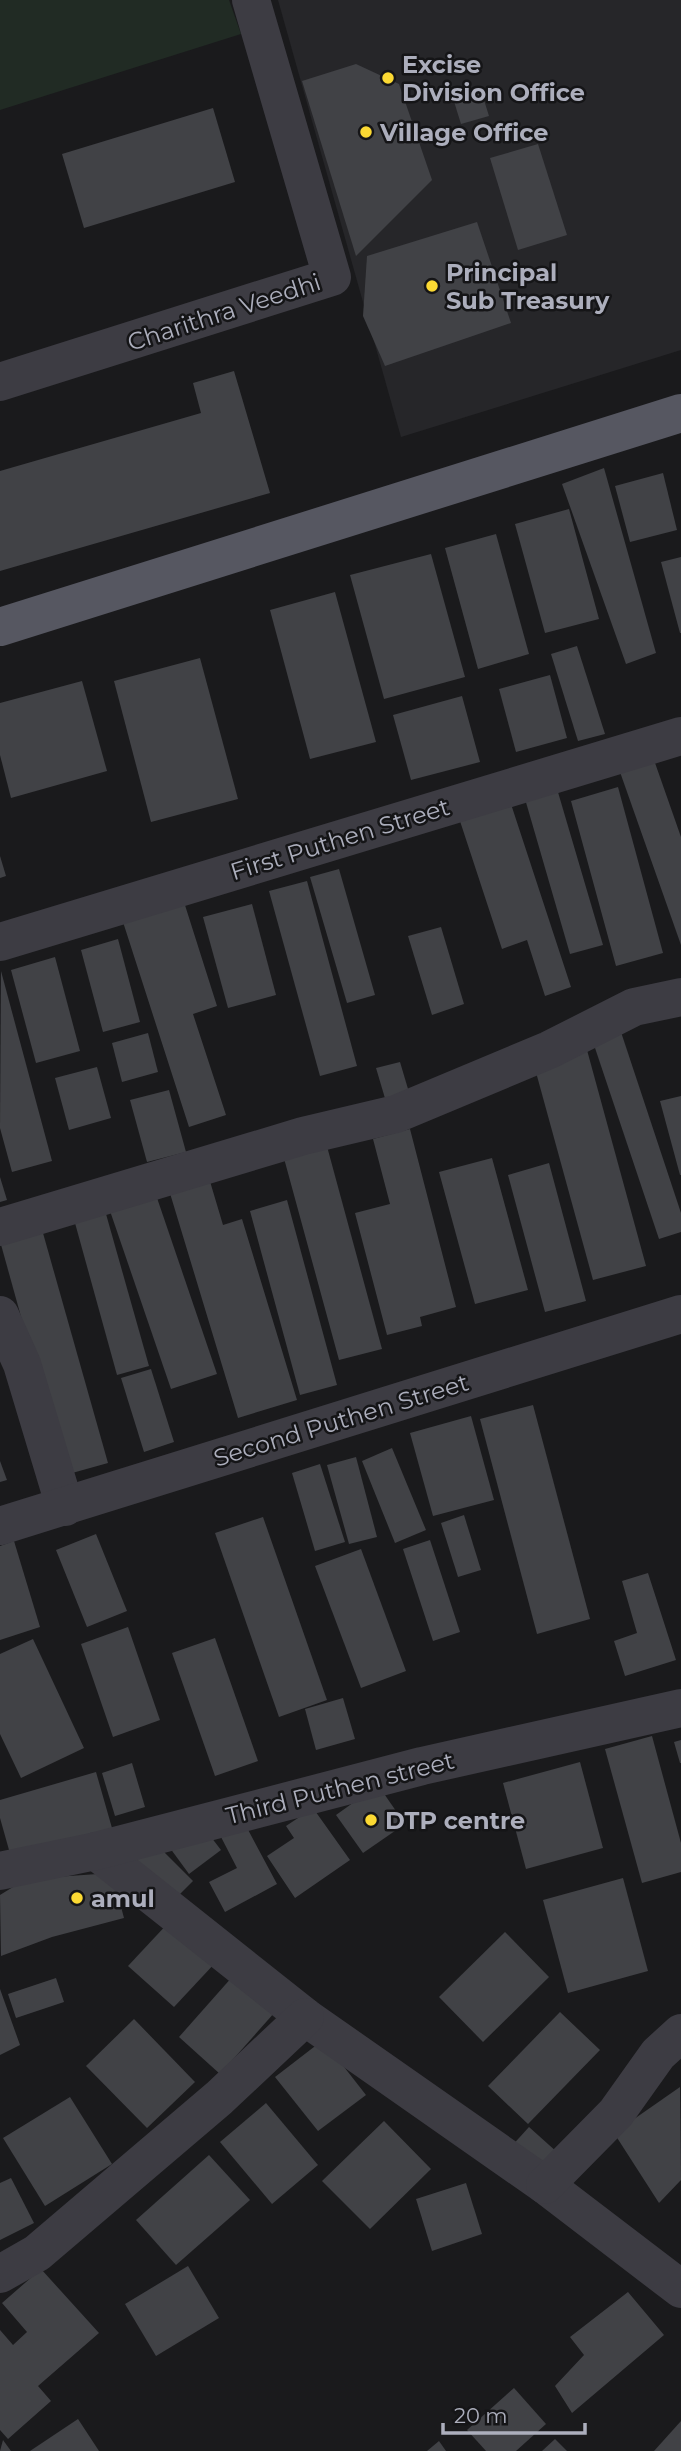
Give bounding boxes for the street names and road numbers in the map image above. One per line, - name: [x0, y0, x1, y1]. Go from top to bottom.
- street label: Charithra Veedhi: [124, 267, 324, 357]
- street label: First Puthen Street: [227, 792, 453, 886]
- street label: Second Puthen Street: [210, 1367, 472, 1473]
- street label: Third Puthen street: [223, 1746, 457, 1830]

